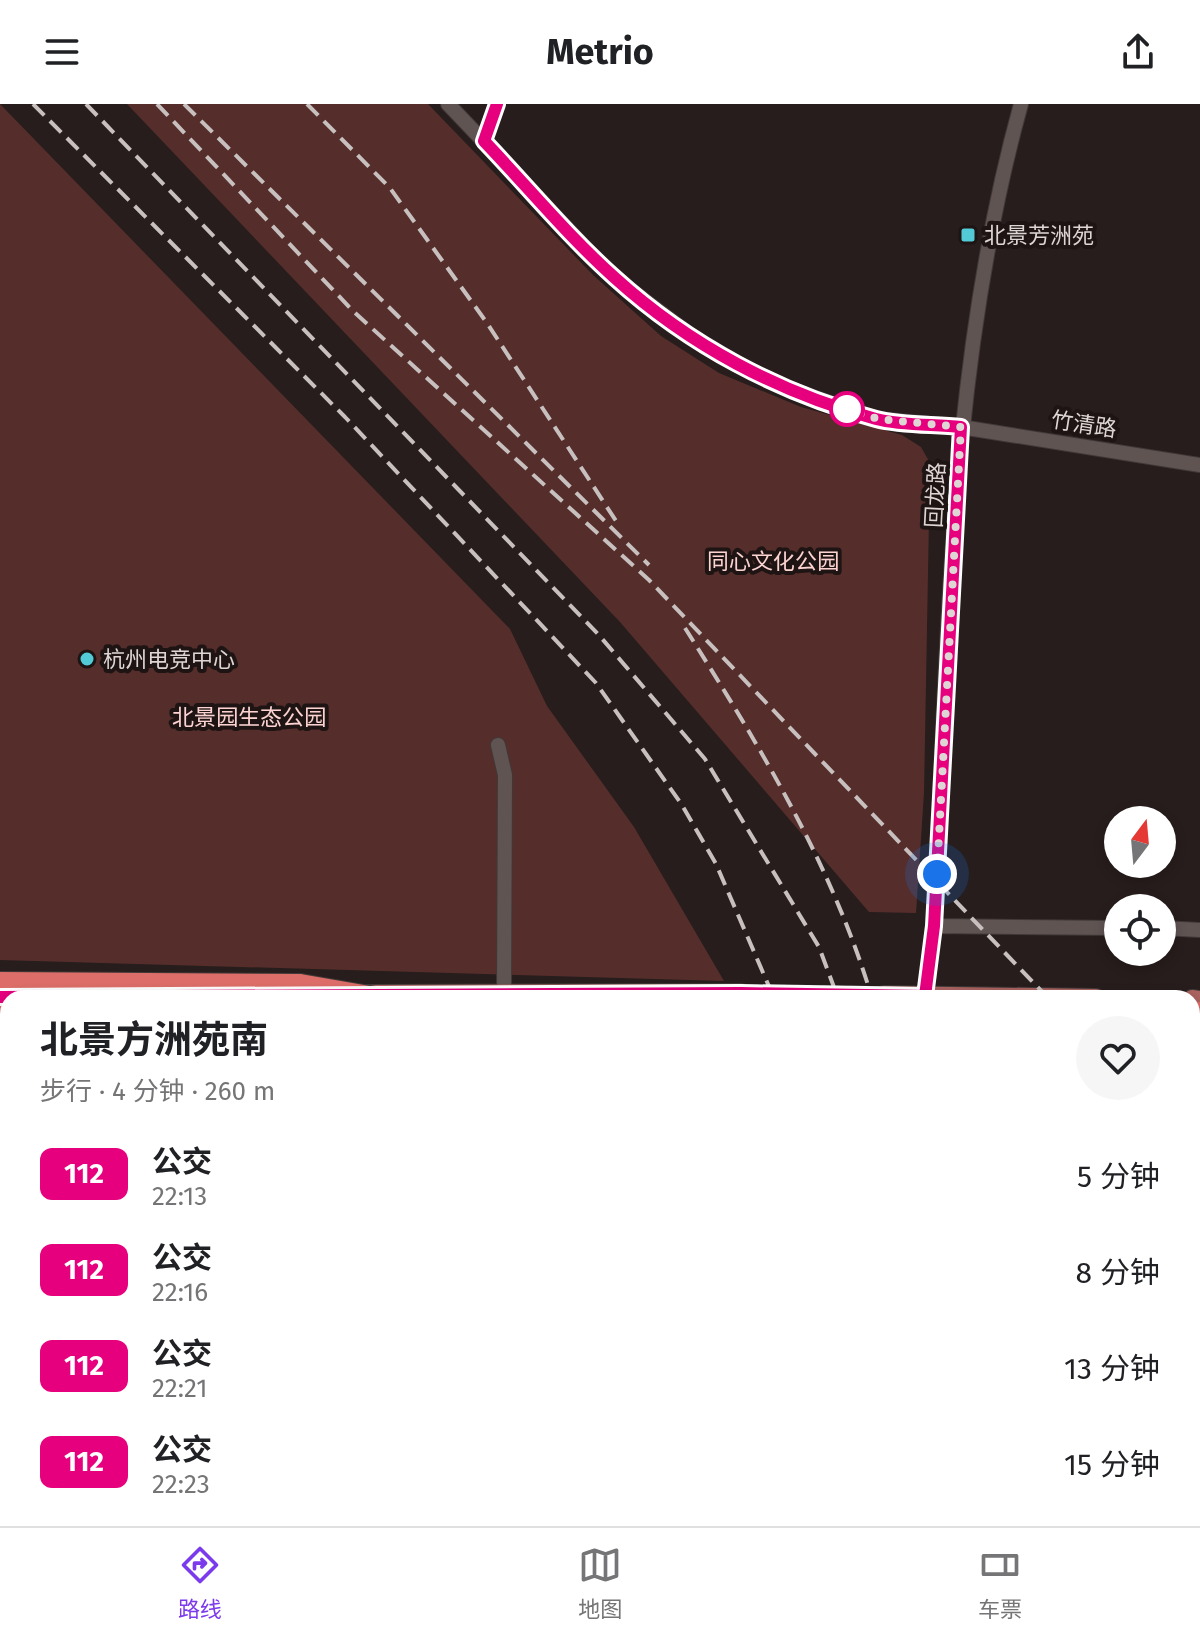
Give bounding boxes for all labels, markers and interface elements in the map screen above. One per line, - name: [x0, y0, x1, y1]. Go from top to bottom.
- icon: menu: [40, 30, 84, 74]
- text: Metrio: [546, 30, 654, 74]
- icon: share: [1116, 30, 1160, 74]
- place label: 北景芳洲苑: [984, 222, 1094, 249]
- marker: 北景芳洲苑: [959, 226, 977, 244]
- unlabelled marker: [830, 392, 864, 426]
- street label: 竹清路: [1049, 406, 1119, 443]
- street label: 回龙路: [920, 461, 951, 529]
- park label: 同心文化公园: [707, 548, 839, 575]
- place label: 杭州电竞中心: [103, 646, 235, 673]
- marker: 杭州电竞中心: [78, 650, 96, 668]
- park label: 北景园生态公园: [172, 704, 326, 731]
- north arrow: [1104, 806, 1176, 878]
- map controls: [1104, 806, 1176, 966]
- your location: [917, 854, 957, 894]
- button: locate: [1104, 894, 1176, 966]
- button: heart: [1076, 1016, 1160, 1100]
- text: 北景方洲苑南: [40, 1017, 268, 1063]
- text: 步行 · 4 分钟 · 260 m: [40, 1076, 275, 1107]
- text: 公交: [152, 1144, 212, 1180]
- text: 112: [64, 1157, 104, 1190]
- text: 5 分钟: [1077, 1159, 1160, 1195]
- text: 22:13: [152, 1181, 207, 1212]
- text: 公交: [152, 1240, 212, 1276]
- text: 112: [64, 1253, 104, 1286]
- text: 8 分钟: [1076, 1255, 1160, 1291]
- text: 22:16: [152, 1277, 208, 1308]
- text: 公交: [152, 1336, 212, 1372]
- text: 112: [64, 1349, 104, 1382]
- text: 13 分钟: [1064, 1351, 1160, 1387]
- text: 22:21: [152, 1373, 207, 1404]
- text: 公交: [152, 1432, 212, 1468]
- text: 112: [64, 1445, 104, 1478]
- text: 15 分钟: [1064, 1447, 1160, 1483]
- text: 22:23: [152, 1469, 210, 1500]
- tab: 路线: [178, 1543, 222, 1623]
- tab: 地图: [578, 1543, 622, 1623]
- tab: 车票: [978, 1543, 1022, 1623]

